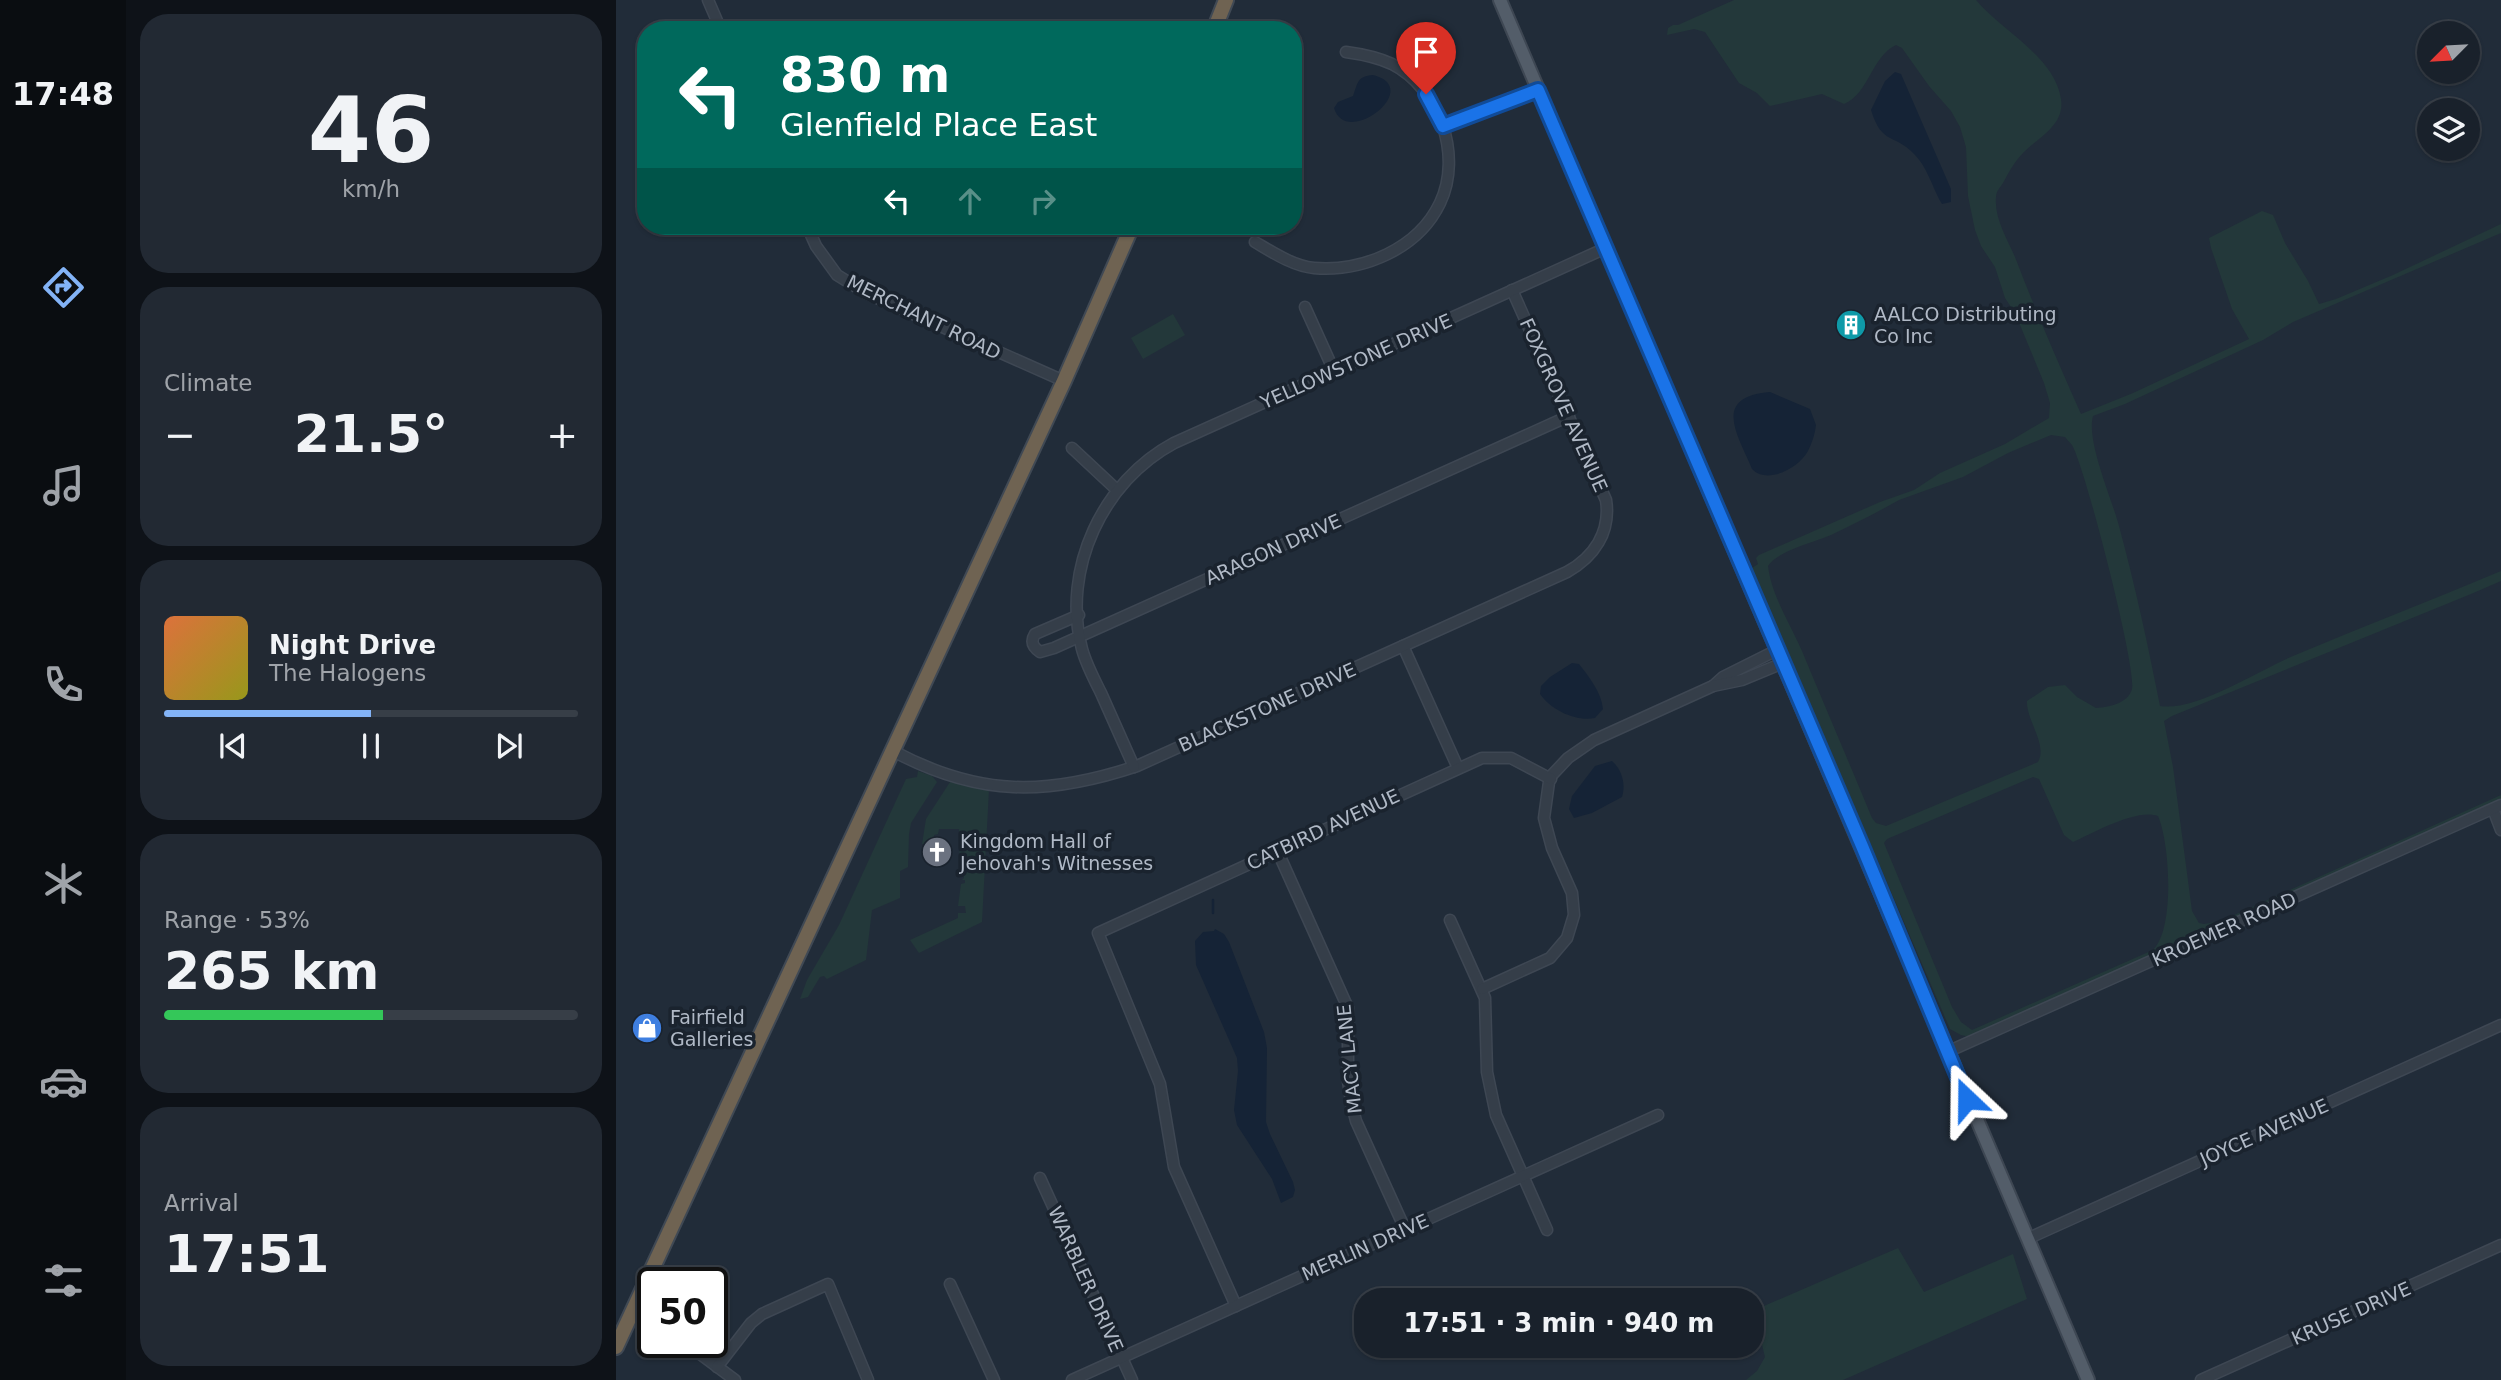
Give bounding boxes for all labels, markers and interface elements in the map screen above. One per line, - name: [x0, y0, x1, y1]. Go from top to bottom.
- north arrow: [2417, 21, 2480, 84]
- map controls: [2417, 21, 2480, 161]
- pin: [1396, 22, 1456, 94]
- icon: arrive: [1407, 33, 1445, 71]
- text: 830 m: [780, 47, 950, 104]
- icon: left: [665, 49, 756, 140]
- text: 17:48: [12, 75, 114, 113]
- text: 46: [308, 78, 434, 183]
- button: layers: [2417, 98, 2480, 161]
- text: Glenfield Place East: [780, 106, 1097, 144]
- text: km/h: [342, 176, 400, 202]
- icon: left: [878, 182, 916, 220]
- icon: ahead: [951, 182, 989, 220]
- icon: right: [1024, 182, 1062, 220]
- icon: directions: [39, 263, 88, 312]
- street label: MERCHANT ROAD: [843, 270, 1005, 364]
- place label: AALCO Distributing Co Inc: [1874, 303, 2057, 347]
- building icon: AALCO Distributing Co Inc: [1834, 308, 1868, 342]
- street label: YELLOWSTONE DRIVE: [1256, 309, 1455, 414]
- street label: FOXGROVE AVENUE: [1516, 315, 1612, 495]
- text: Climate: [164, 370, 253, 396]
- text: 21.5°: [294, 404, 448, 464]
- text: −: [164, 413, 196, 457]
- text: +: [546, 413, 578, 457]
- icon: music: [39, 461, 88, 510]
- street label: ARAGON DRIVE: [1202, 509, 1344, 589]
- text: Night Drive: [269, 630, 436, 660]
- street label: BLACKSTONE DRIVE: [1175, 658, 1359, 756]
- icon: phone: [39, 660, 88, 709]
- text: The Halogens: [269, 660, 426, 686]
- icon: previous: [214, 727, 252, 765]
- icon: pause: [352, 727, 390, 765]
- icon: next: [490, 727, 528, 765]
- street label: CATBIRD AVENUE: [1243, 784, 1403, 874]
- place label: Kingdom Hall of Jehovah's Witnesses: [959, 830, 1153, 874]
- church icon: Kingdom Hall of Jehovah's Witnesses: [920, 835, 954, 869]
- icon: climate: [39, 859, 88, 908]
- street label: KROEMER ROAD: [2148, 887, 2300, 971]
- text: Range · 53%: [164, 907, 310, 933]
- text: 265 km: [164, 941, 379, 1001]
- street label: MACY LANE: [1332, 1003, 1366, 1115]
- place label: Fairfield Galleries: [670, 1006, 753, 1050]
- shop icon: Fairfield Galleries: [630, 1011, 664, 1045]
- icon: car: [39, 1057, 88, 1106]
- position arrow: [1930, 1062, 2004, 1136]
- street label: JOYCE AVENUE: [2195, 1094, 2332, 1171]
- text: Arrival: [164, 1190, 239, 1216]
- street label: WARBLER DRIVE: [1044, 1203, 1128, 1355]
- street label: MERLIN DRIVE: [1298, 1209, 1432, 1285]
- text: 17:51: [164, 1224, 330, 1284]
- icon: filters: [39, 1256, 88, 1305]
- speed limit sign: 50: [637, 1267, 728, 1358]
- street label: KRUSE DRIVE: [2288, 1277, 2414, 1349]
- text: 17:51 · 3 min · 940 m: [1404, 1308, 1714, 1338]

